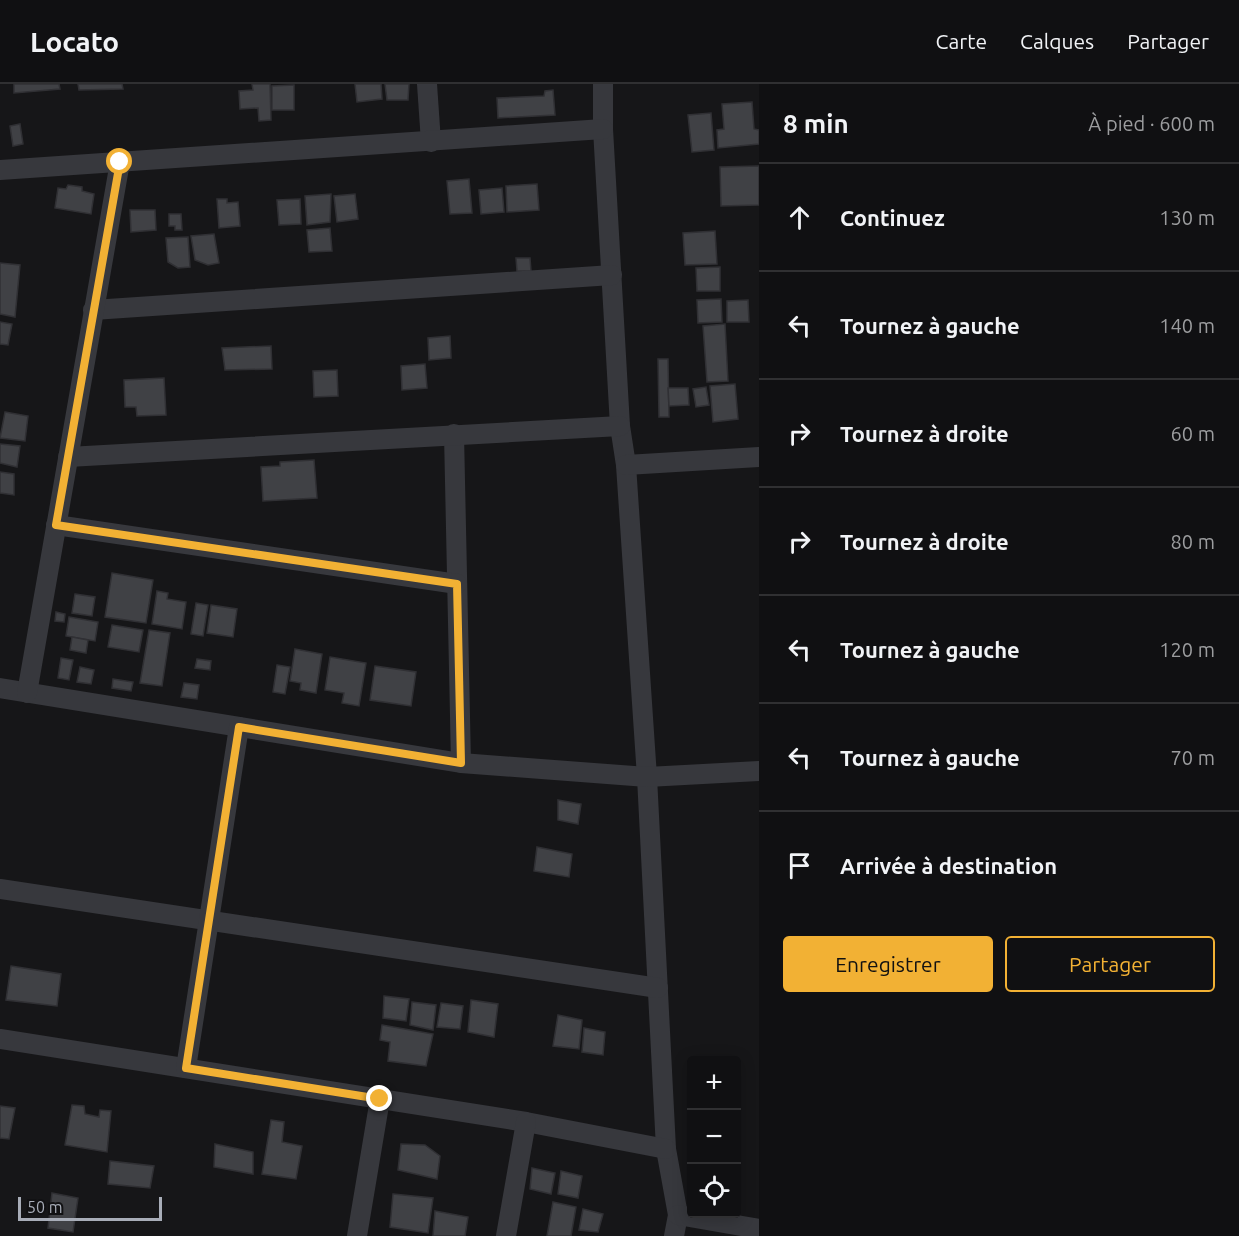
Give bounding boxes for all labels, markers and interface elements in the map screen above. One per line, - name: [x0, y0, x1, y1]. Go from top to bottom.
- text: Locato: [30, 26, 119, 57]
- text: Carte: [936, 29, 987, 53]
- text: Calques: [1020, 29, 1094, 53]
- text: Partager: [1127, 29, 1209, 53]
- text: 8 min: [783, 109, 849, 138]
- text: À pied · 600 m: [1088, 112, 1215, 135]
- route start: [106, 148, 132, 174]
- icon: ahead: [783, 201, 816, 234]
- text: Continuez: [840, 205, 945, 230]
- text: 130 m: [1159, 206, 1215, 229]
- icon: left: [783, 309, 816, 342]
- text: Tournez à gauche: [840, 313, 1020, 338]
- text: 140 m: [1159, 314, 1215, 337]
- icon: right: [783, 417, 816, 450]
- text: Tournez à droite: [840, 421, 1009, 446]
- text: 60 m: [1171, 422, 1215, 445]
- icon: right: [783, 525, 816, 558]
- text: Tournez à droite: [840, 529, 1009, 554]
- text: 80 m: [1171, 530, 1215, 553]
- icon: left: [783, 633, 816, 666]
- text: Tournez à gauche: [840, 637, 1020, 662]
- text: 120 m: [1159, 638, 1215, 661]
- icon: left: [783, 741, 816, 774]
- text: Tournez à gauche: [840, 745, 1020, 770]
- text: 70 m: [1171, 746, 1215, 769]
- icon: arrive: [783, 849, 816, 882]
- text: Arrivée à destination: [840, 853, 1057, 878]
- button: Enregistrer: [783, 936, 993, 992]
- button: Partager: [1005, 936, 1215, 992]
- map controls: [687, 1056, 741, 1218]
- button: +: [687, 1056, 741, 1110]
- route end: [366, 1085, 392, 1111]
- button: −: [687, 1110, 741, 1164]
- button: locate: [687, 1164, 741, 1218]
- scale bar: [18, 1194, 162, 1222]
- text: 50 m: [27, 1198, 63, 1216]

